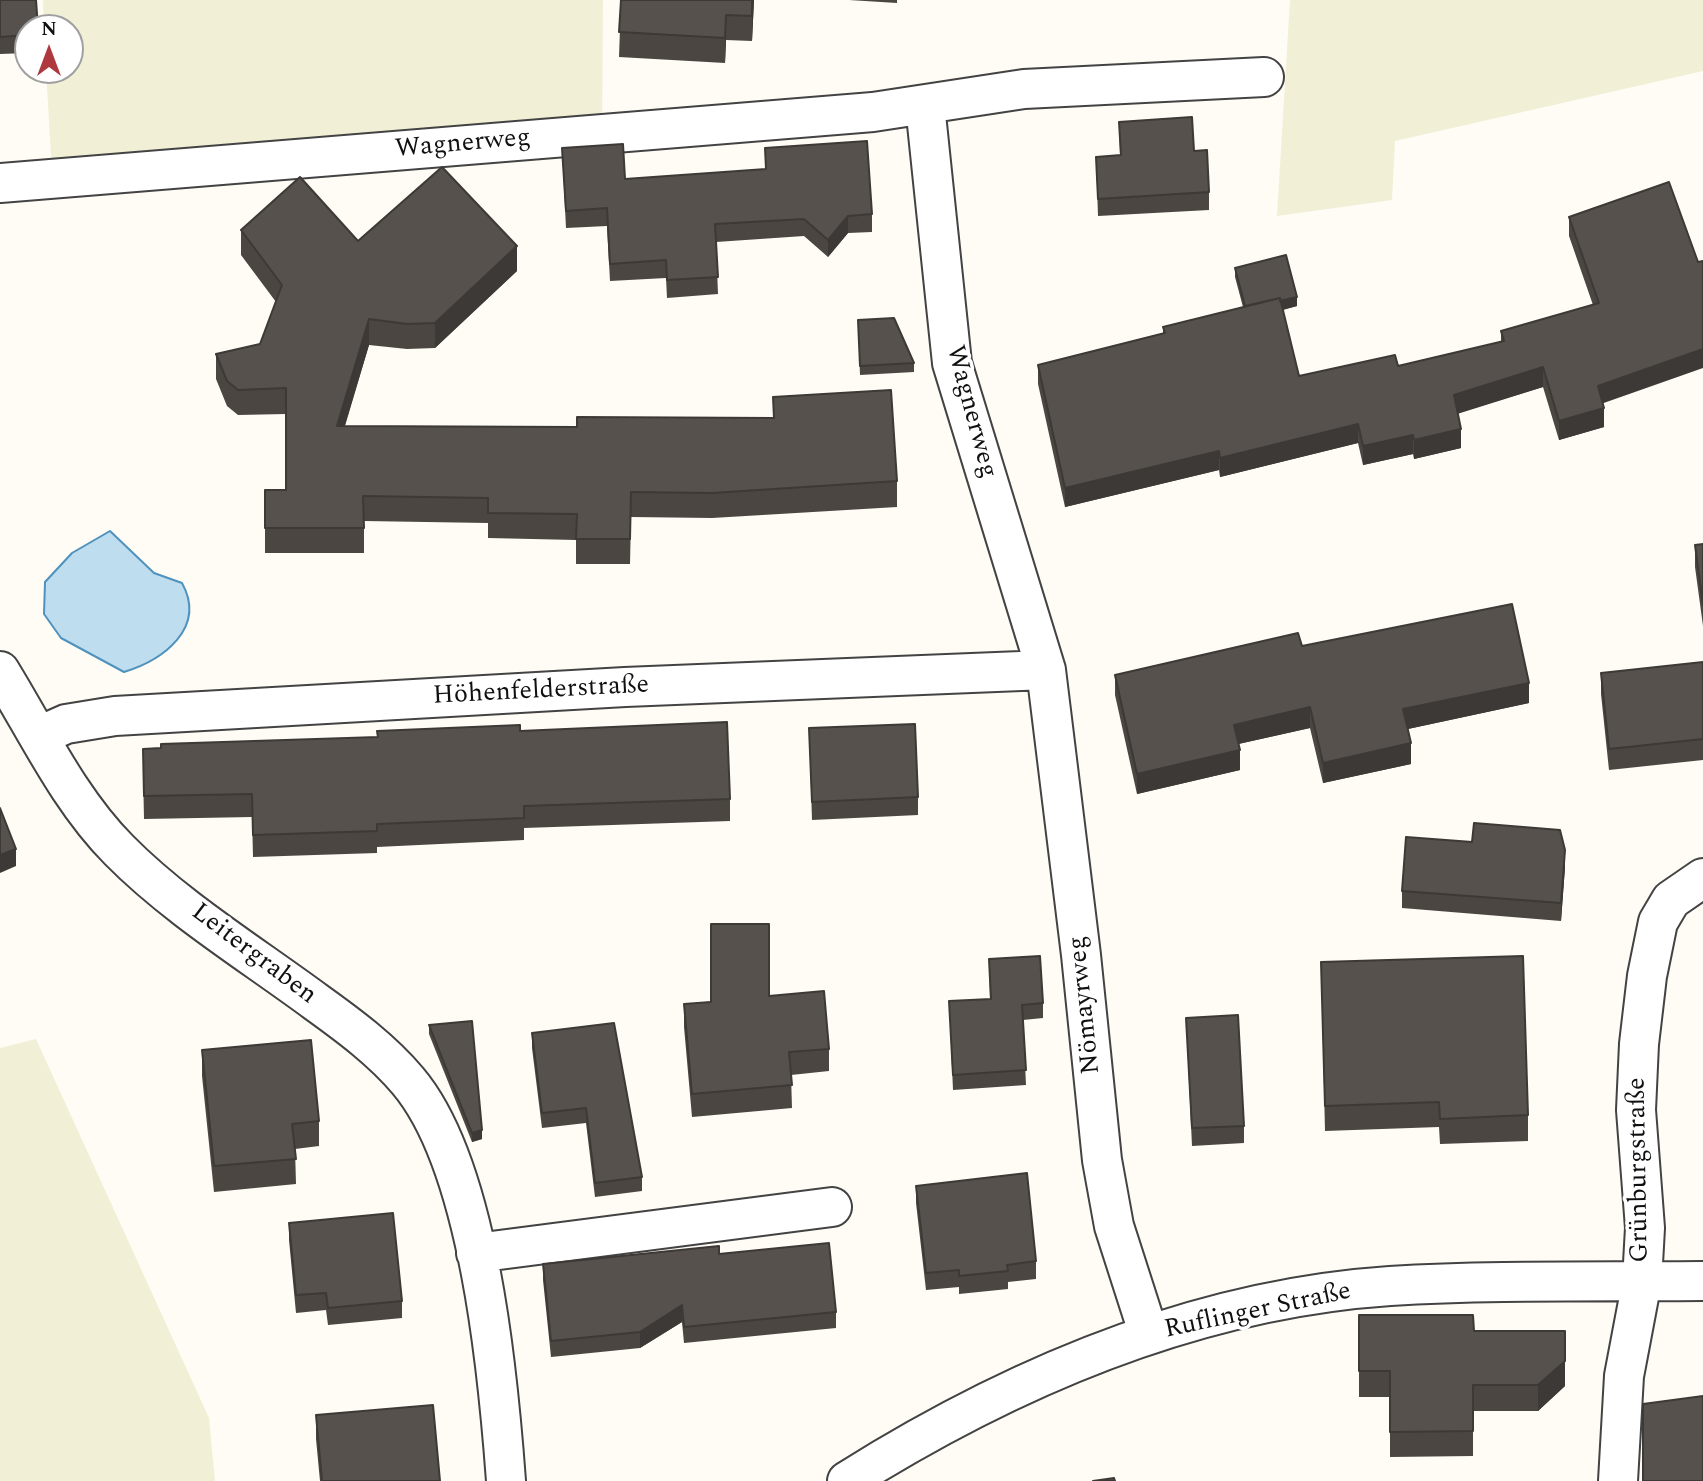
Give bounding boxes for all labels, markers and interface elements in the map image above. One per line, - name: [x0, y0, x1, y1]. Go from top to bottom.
- north arrow: [14, 14, 84, 84]
- text: N: [41, 15, 57, 44]
- street label: Wagnerweg: [394, 124, 532, 166]
- street label: Wagnerweg: [937, 342, 1003, 482]
- street label: Höhenfelderstraße: [432, 671, 650, 713]
- street label: Leitergraben: [184, 898, 322, 1012]
- street label: Nömayrweg: [1063, 934, 1109, 1076]
- street label: Grünburgstraße: [1623, 1077, 1657, 1263]
- street label: Ruflinger Straße: [1162, 1277, 1354, 1347]

